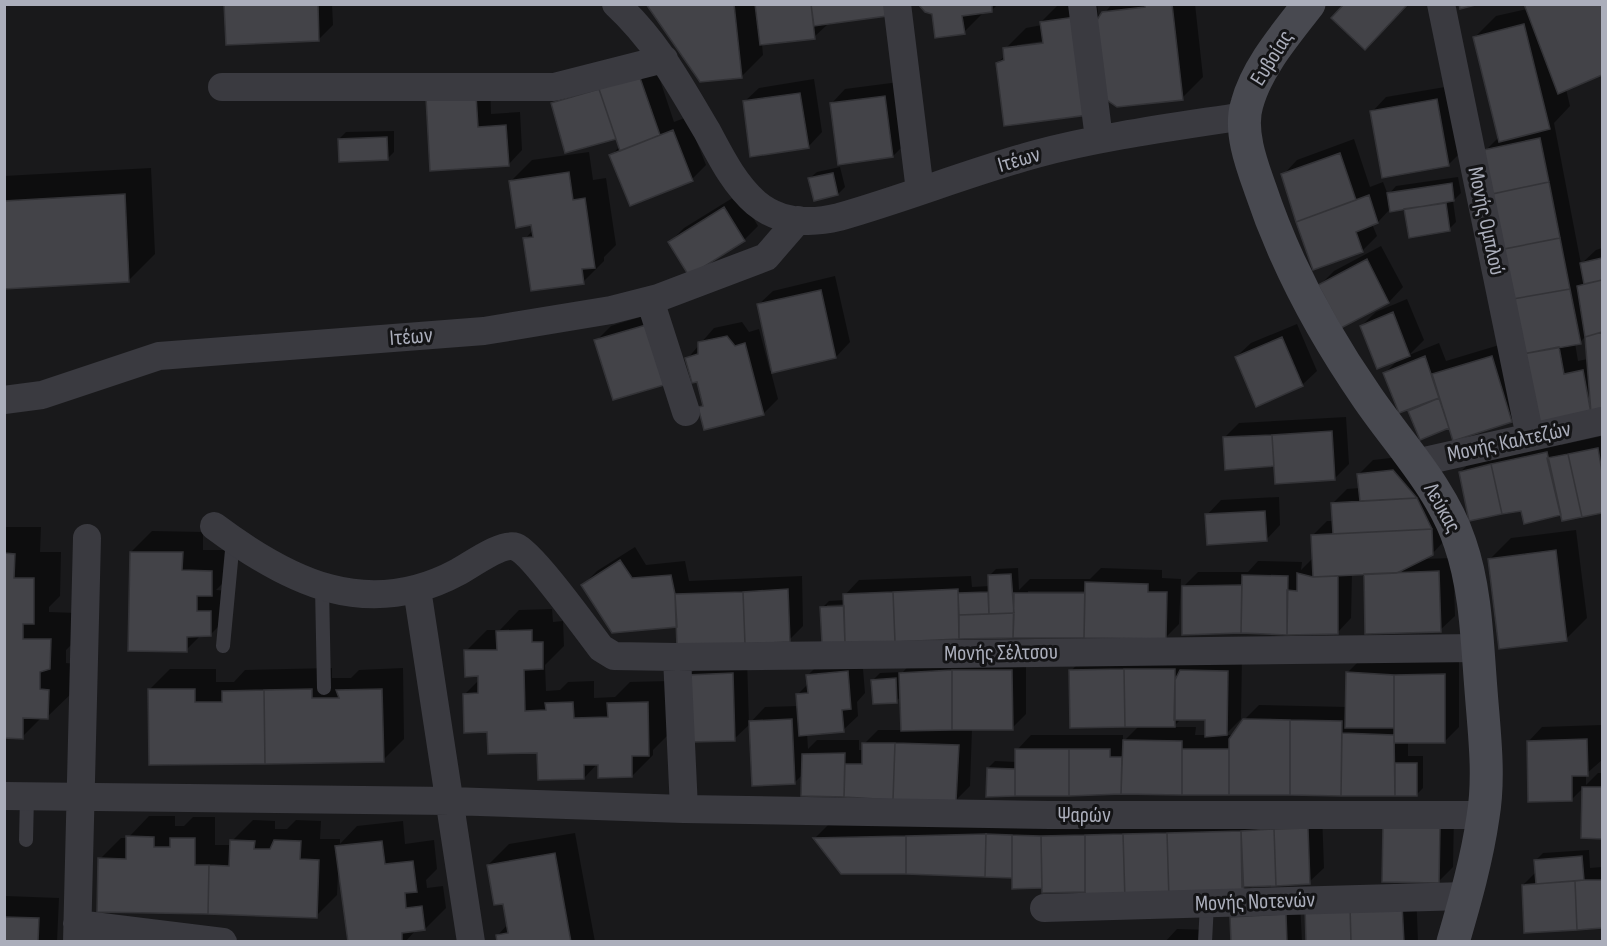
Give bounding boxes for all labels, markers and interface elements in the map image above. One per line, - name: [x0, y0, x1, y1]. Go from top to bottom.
- street label: Ευβοίας: [1245, 25, 1299, 91]
- street label: Ιτέων: [995, 141, 1044, 179]
- street label: Μονής Ομπλού: [1461, 164, 1511, 278]
- street label: Ιτέων: [389, 322, 434, 352]
- street label: Μονής Καλτεζών: [1445, 416, 1574, 468]
- street label: Λεύκας: [1417, 477, 1467, 538]
- street label: Μονής Σέλτσου: [944, 639, 1058, 667]
- street label: Ψαρών: [1057, 802, 1111, 829]
- street label: Μονής Νοτενών: [1195, 886, 1316, 918]

